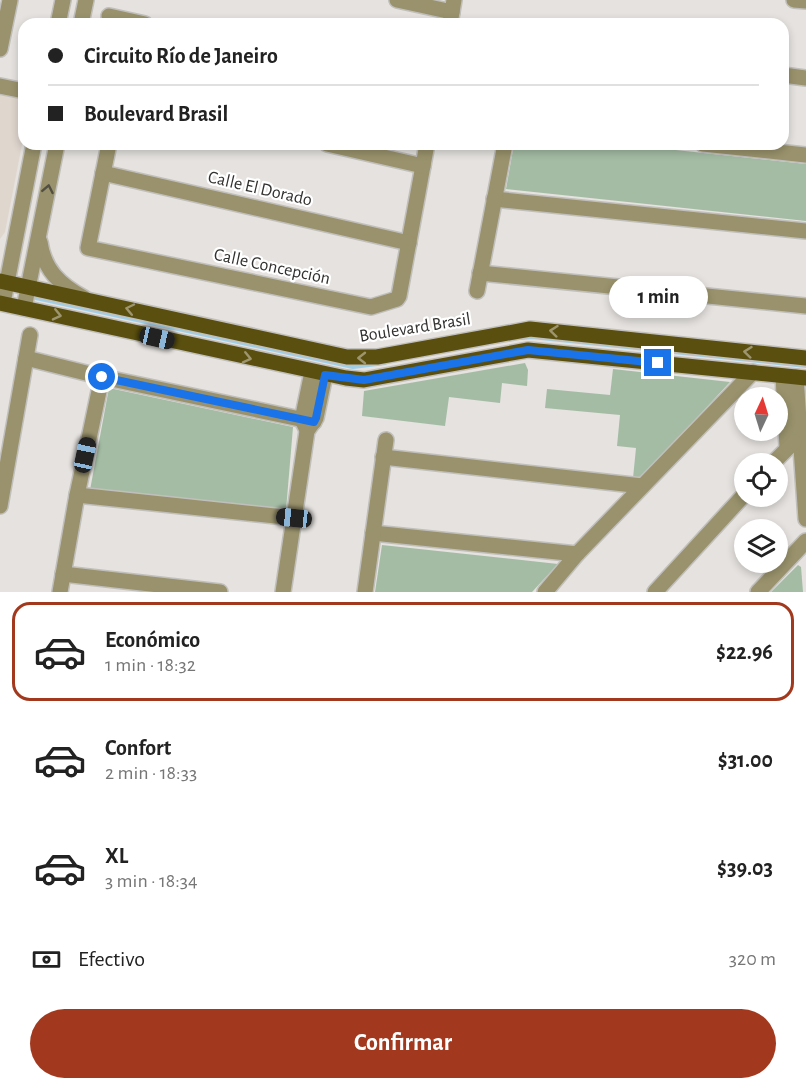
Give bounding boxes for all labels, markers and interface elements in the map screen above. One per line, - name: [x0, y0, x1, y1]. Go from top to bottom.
- text: Circuito Río de Janeiro: [84, 45, 278, 67]
- text: Boulevard Brasil: [84, 103, 228, 125]
- street label: Calle El Dorado: [206, 168, 314, 210]
- one-way arrow: [41, 184, 54, 194]
- street label: Calle Concepción: [212, 246, 332, 288]
- callout: 1 min: [608, 276, 708, 318]
- text: 1 min: [637, 287, 680, 307]
- one-way arrow: [125, 304, 135, 317]
- one-way arrow: [52, 308, 62, 321]
- street label: Boulevard Brasil: [358, 310, 472, 346]
- car: [137, 325, 177, 351]
- one-way arrow: [549, 326, 558, 338]
- one-way arrow: [743, 346, 752, 359]
- route end: [644, 349, 671, 376]
- one-way arrow: [242, 351, 252, 364]
- one-way arrow: [357, 352, 366, 364]
- route start: [88, 363, 115, 390]
- north arrow: [734, 387, 788, 441]
- map controls: [734, 387, 788, 573]
- car: [72, 436, 98, 474]
- button: locate: [734, 453, 788, 507]
- car: [275, 507, 313, 529]
- button: layers: [734, 519, 788, 573]
- icon: car: [33, 625, 87, 679]
- text: Económico: [105, 629, 200, 651]
- text: $22.96: [716, 641, 773, 663]
- text: 1 min · 18:32: [105, 655, 196, 675]
- icon: car: [33, 733, 87, 787]
- text: Confort: [105, 737, 171, 759]
- text: $31.00: [718, 749, 773, 771]
- text: 2 min · 18:33: [105, 763, 197, 783]
- icon: car: [33, 841, 87, 895]
- text: XL: [105, 845, 128, 867]
- text: $39.03: [717, 857, 773, 879]
- text: 3 min · 18:34: [105, 871, 198, 891]
- icon: cash: [30, 943, 63, 976]
- text: Efectivo: [78, 948, 145, 970]
- text: 320 m: [729, 949, 776, 969]
- button: Confirmar: [30, 1009, 776, 1078]

